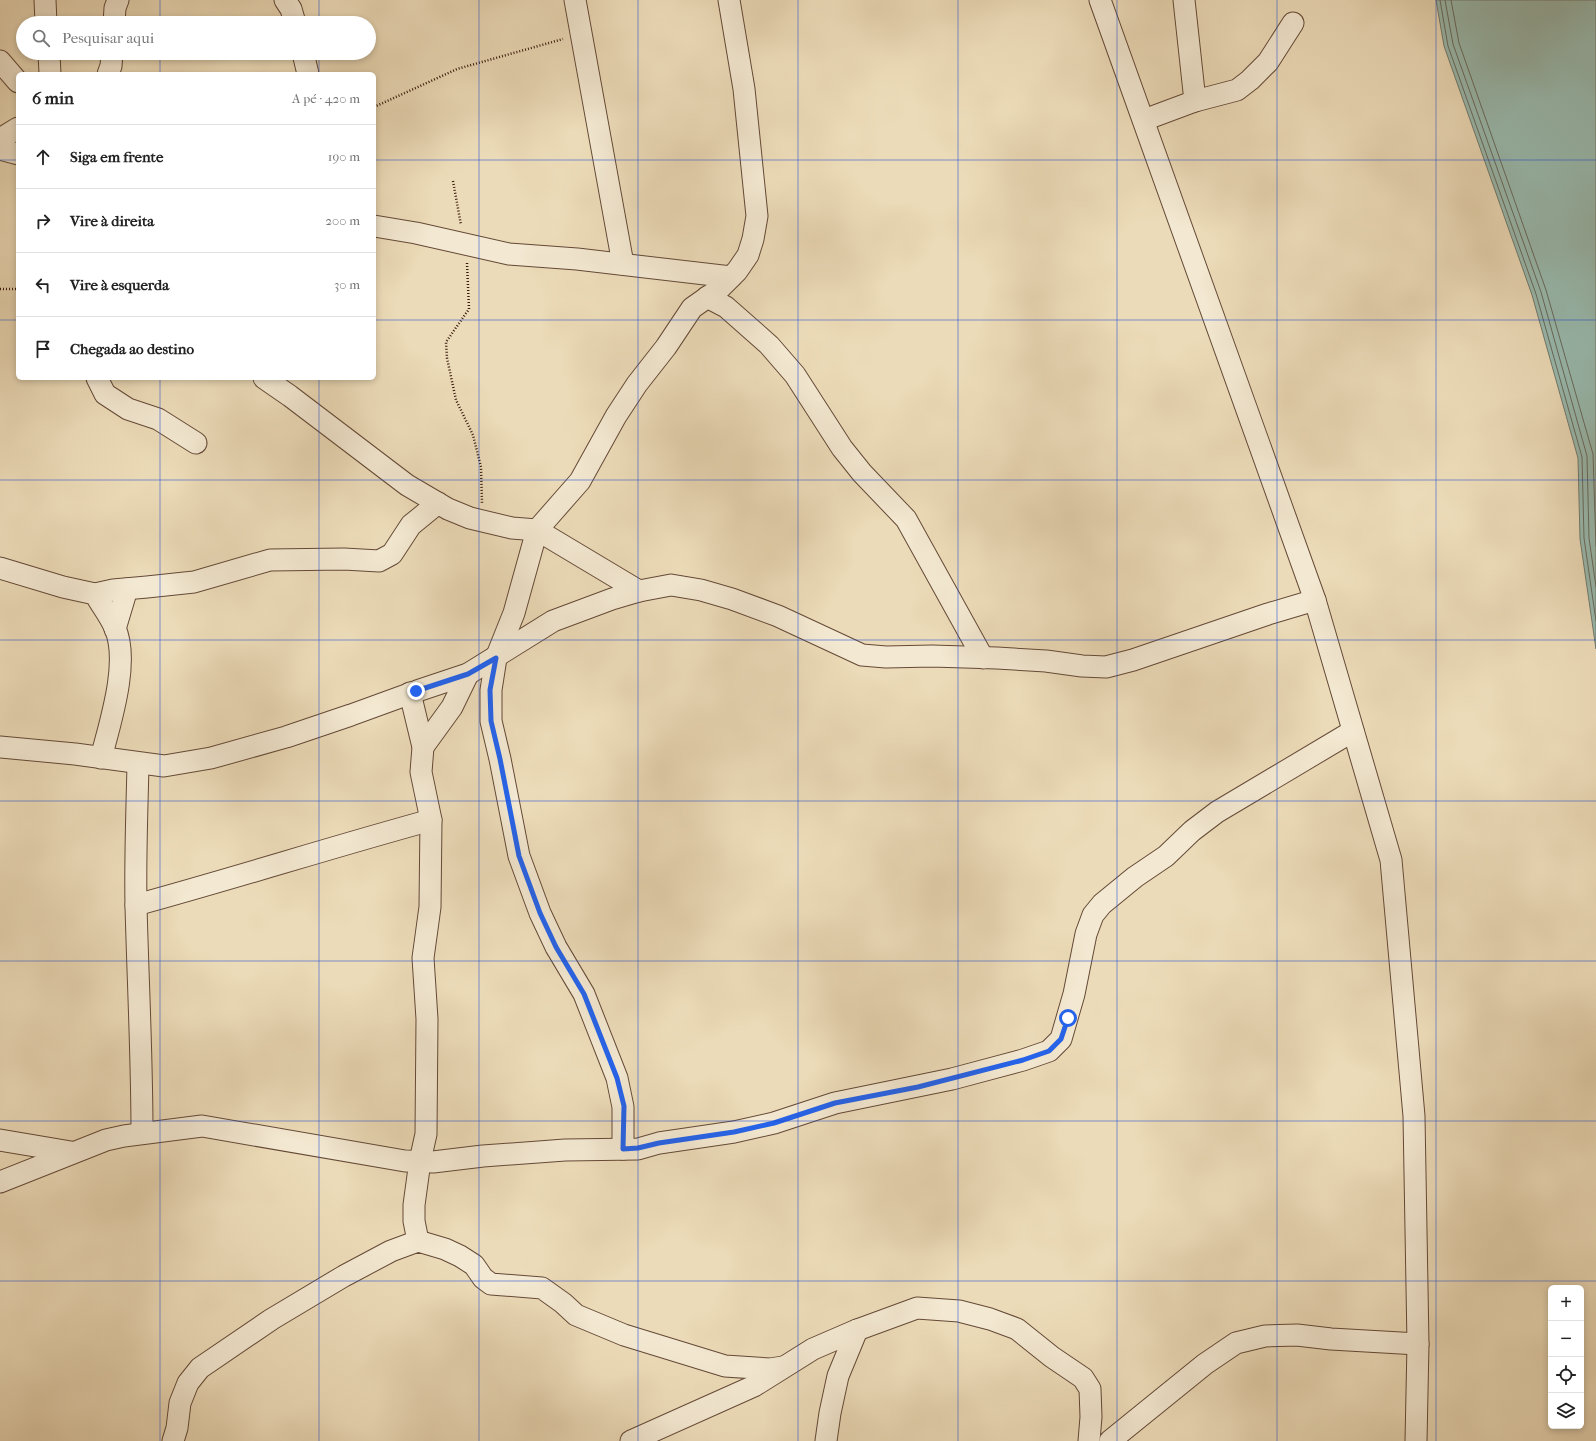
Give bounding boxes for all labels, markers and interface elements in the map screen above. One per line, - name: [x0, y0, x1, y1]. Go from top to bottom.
- search box: [16, 16, 376, 60]
- icon: search: [30, 27, 52, 49]
- text: Pesquisar aqui: [62, 29, 154, 47]
- text: 6 min: [32, 88, 74, 108]
- text: A pé · 420 m: [292, 91, 360, 106]
- icon: ahead: [32, 146, 54, 168]
- text: Siga em frente: [70, 148, 163, 166]
- text: 190 m: [328, 149, 360, 164]
- icon: right: [32, 210, 54, 232]
- text: Vire à direita: [70, 212, 154, 230]
- text: 200 m: [325, 213, 360, 228]
- icon: left: [32, 274, 54, 296]
- text: Vire à esquerda: [70, 276, 169, 294]
- text: 30 m: [334, 277, 360, 292]
- icon: arrive: [32, 338, 54, 360]
- text: Chegada ao destino: [70, 340, 194, 358]
- route end: [407, 682, 425, 700]
- route start: [1059, 1009, 1077, 1027]
- map controls: [1548, 1285, 1584, 1429]
- button: +: [1548, 1285, 1584, 1321]
- button: −: [1548, 1321, 1584, 1357]
- button: locate: [1548, 1357, 1584, 1393]
- button: layers: [1548, 1393, 1584, 1429]

